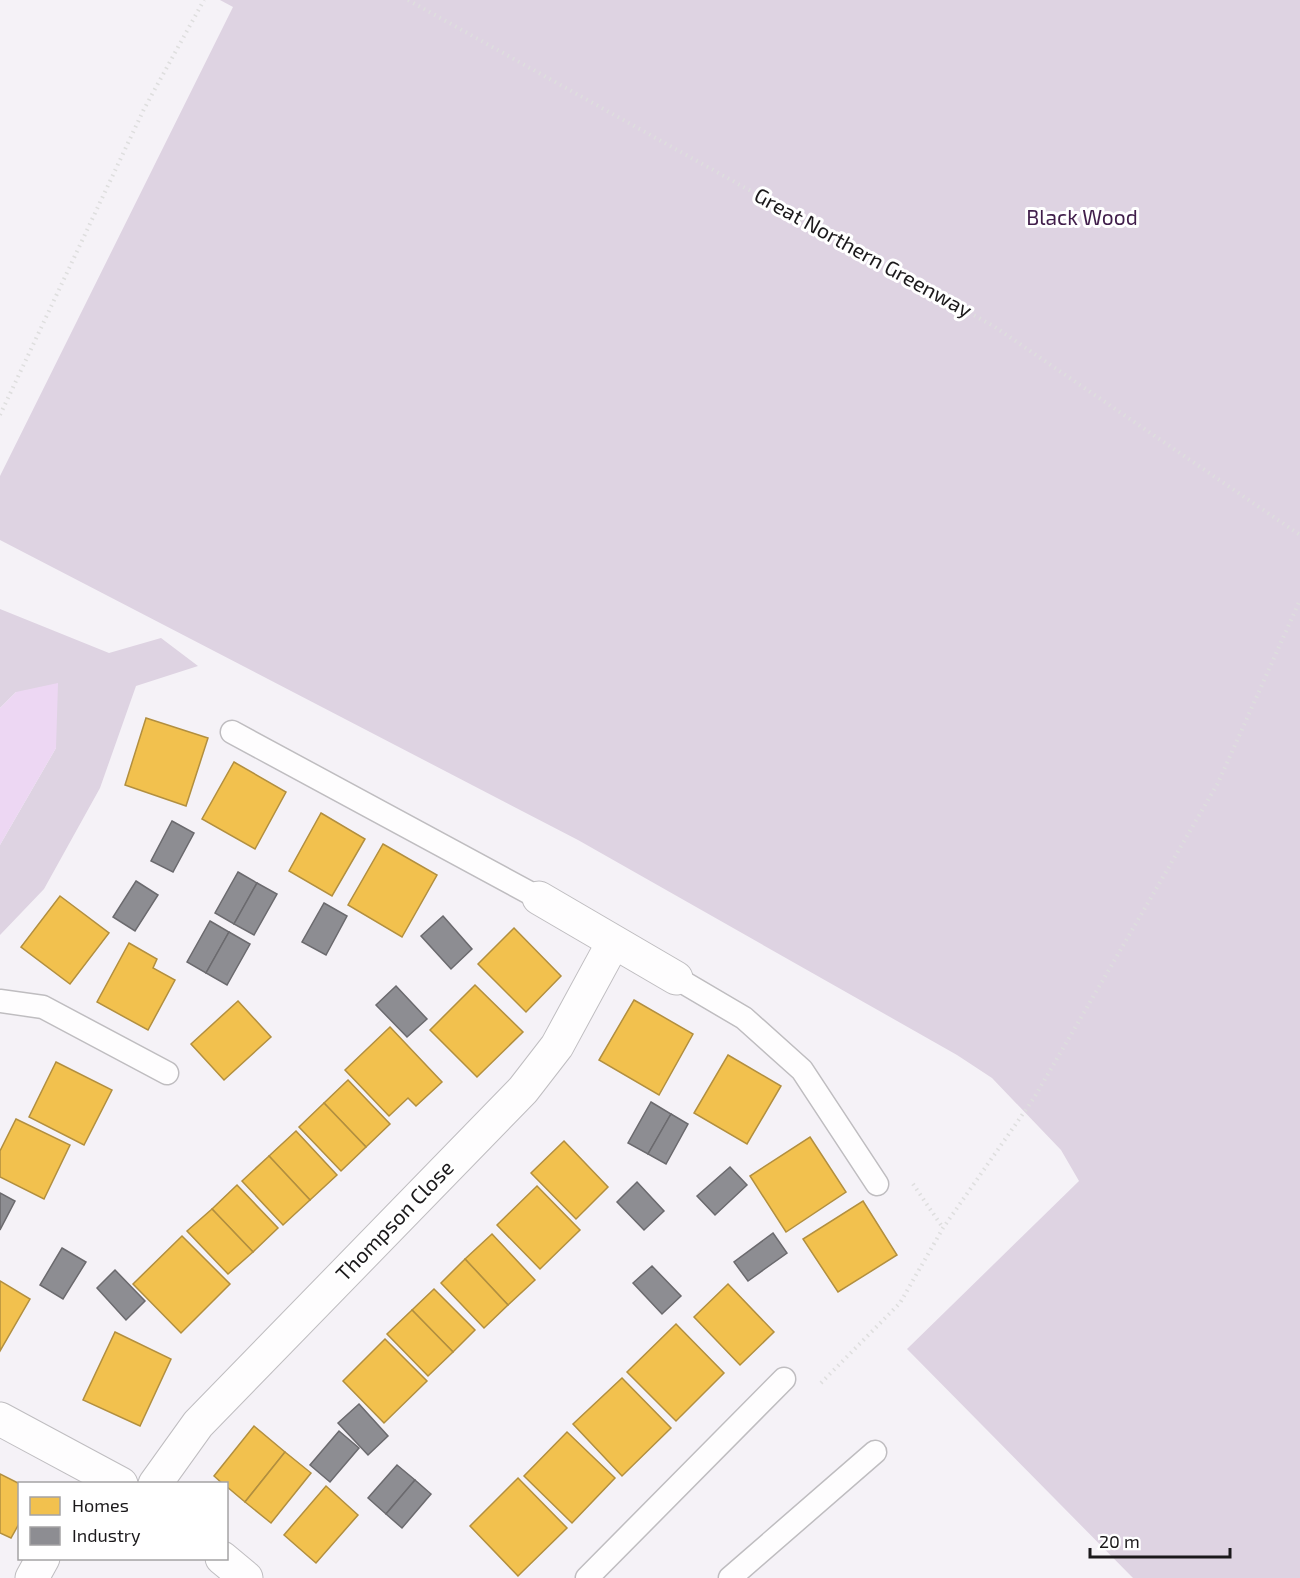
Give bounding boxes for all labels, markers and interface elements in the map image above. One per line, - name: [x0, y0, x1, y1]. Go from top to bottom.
- street label: Great Northern Greenway: [751, 181, 977, 322]
- park label: Black Wood: [1026, 204, 1138, 229]
- street label: Thompson Close: [330, 1154, 458, 1286]
- legend: [18, 1482, 228, 1560]
- text: Homes: [72, 1494, 129, 1516]
- scale bar: [1090, 1521, 1230, 1559]
- text: Industry: [72, 1524, 141, 1546]
- text: 20 m: [1099, 1530, 1140, 1552]

